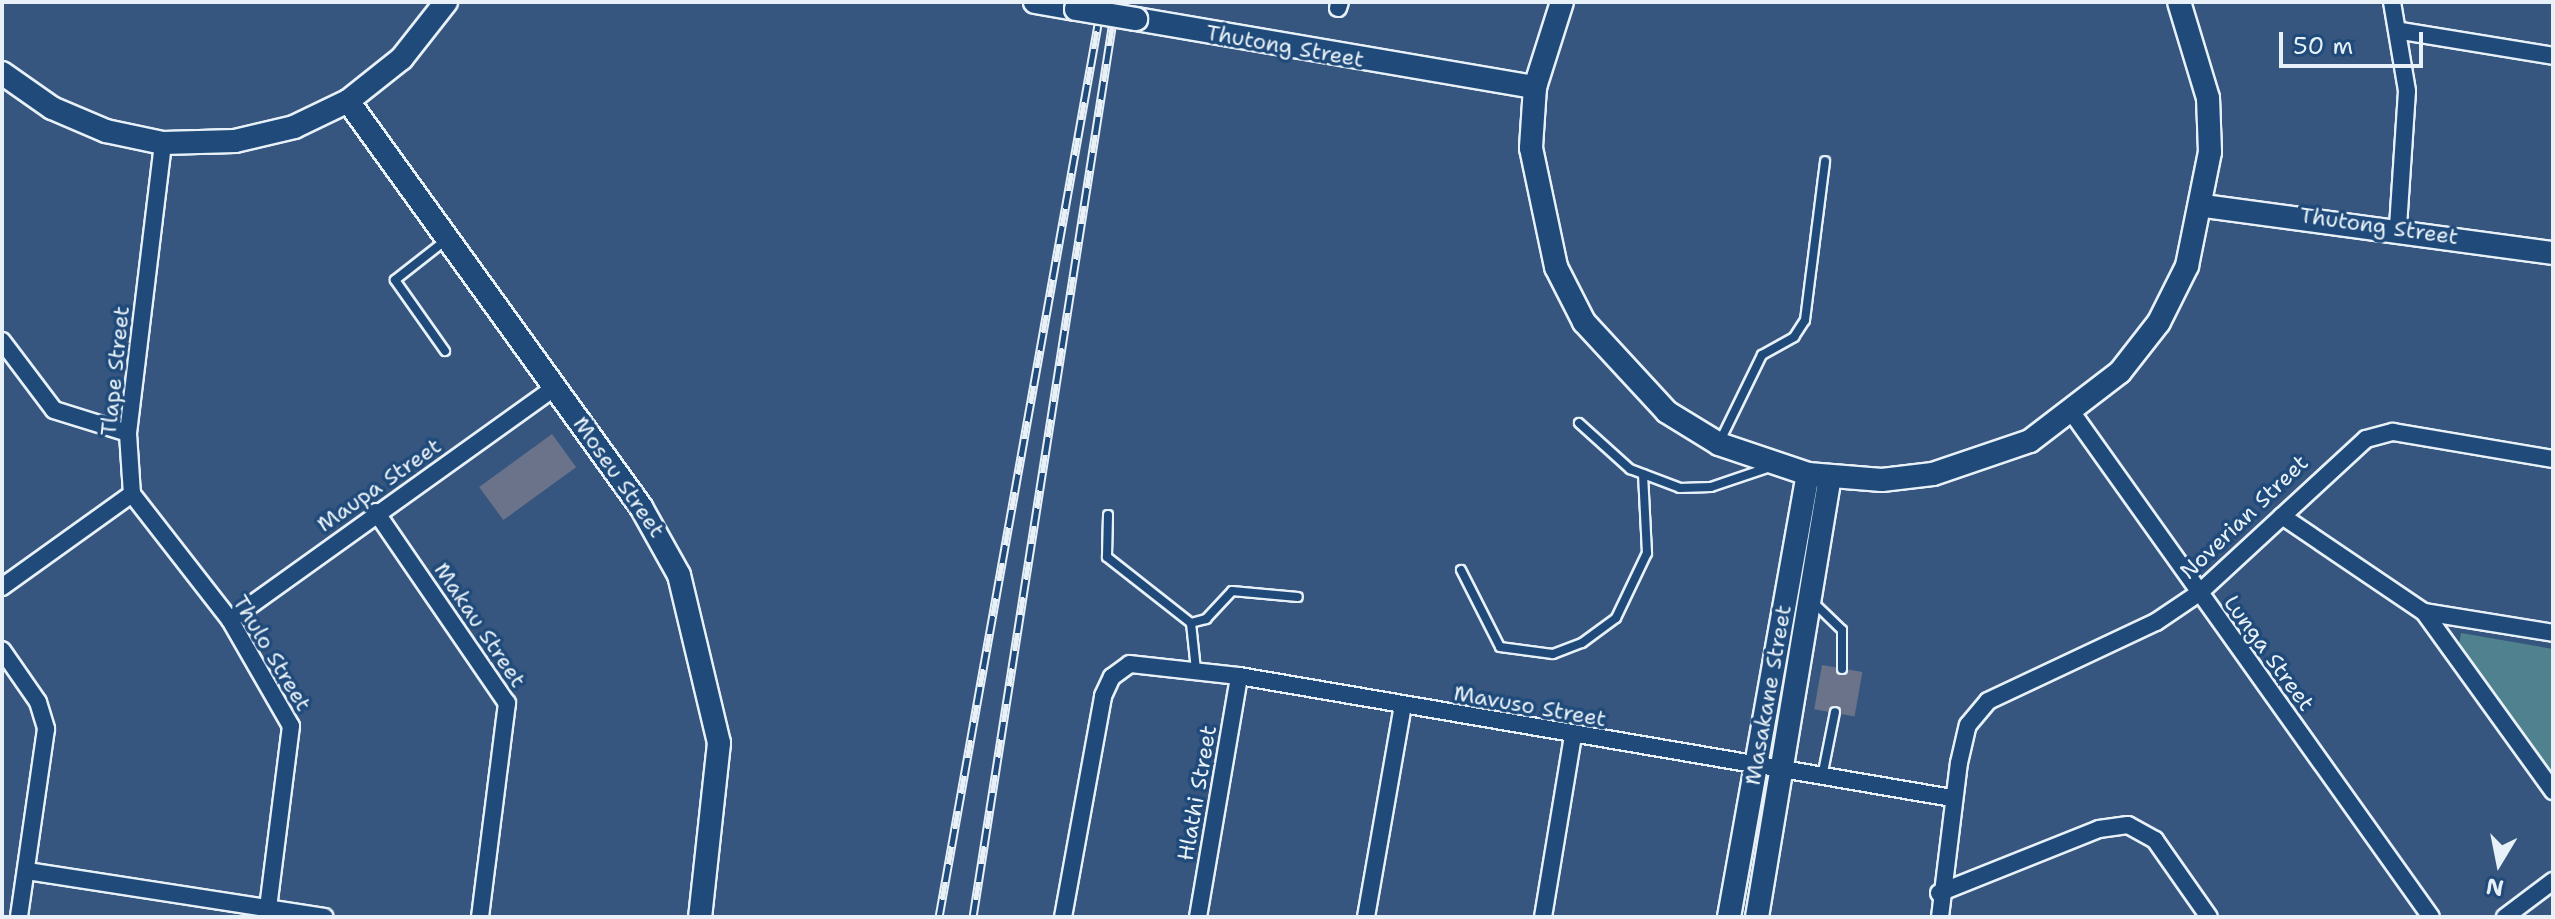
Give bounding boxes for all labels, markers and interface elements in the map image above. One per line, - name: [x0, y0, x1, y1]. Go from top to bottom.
- scale bar: [2283, 16, 2427, 66]
- street label: Thutong Street: [1204, 19, 1366, 73]
- text: 50 m: [2293, 30, 2353, 62]
- street label: Thutong Street: [2298, 202, 2460, 250]
- street label: Tlape Street: [95, 305, 135, 437]
- street label: Moseu Street: [568, 411, 670, 543]
- street label: Maupa Street: [312, 432, 446, 538]
- street label: Noverian Street: [2174, 449, 2314, 585]
- street label: Makau Street: [429, 558, 531, 692]
- street label: Thulo Street: [227, 590, 317, 716]
- street label: Lunga Street: [2218, 590, 2320, 716]
- street label: Masakane Street: [1739, 603, 1797, 787]
- street label: Mavuso Street: [1452, 680, 1608, 732]
- street label: Hlathi Street: [1172, 723, 1222, 863]
- north arrow: [2459, 823, 2539, 903]
- text: N: [2484, 871, 2506, 903]

